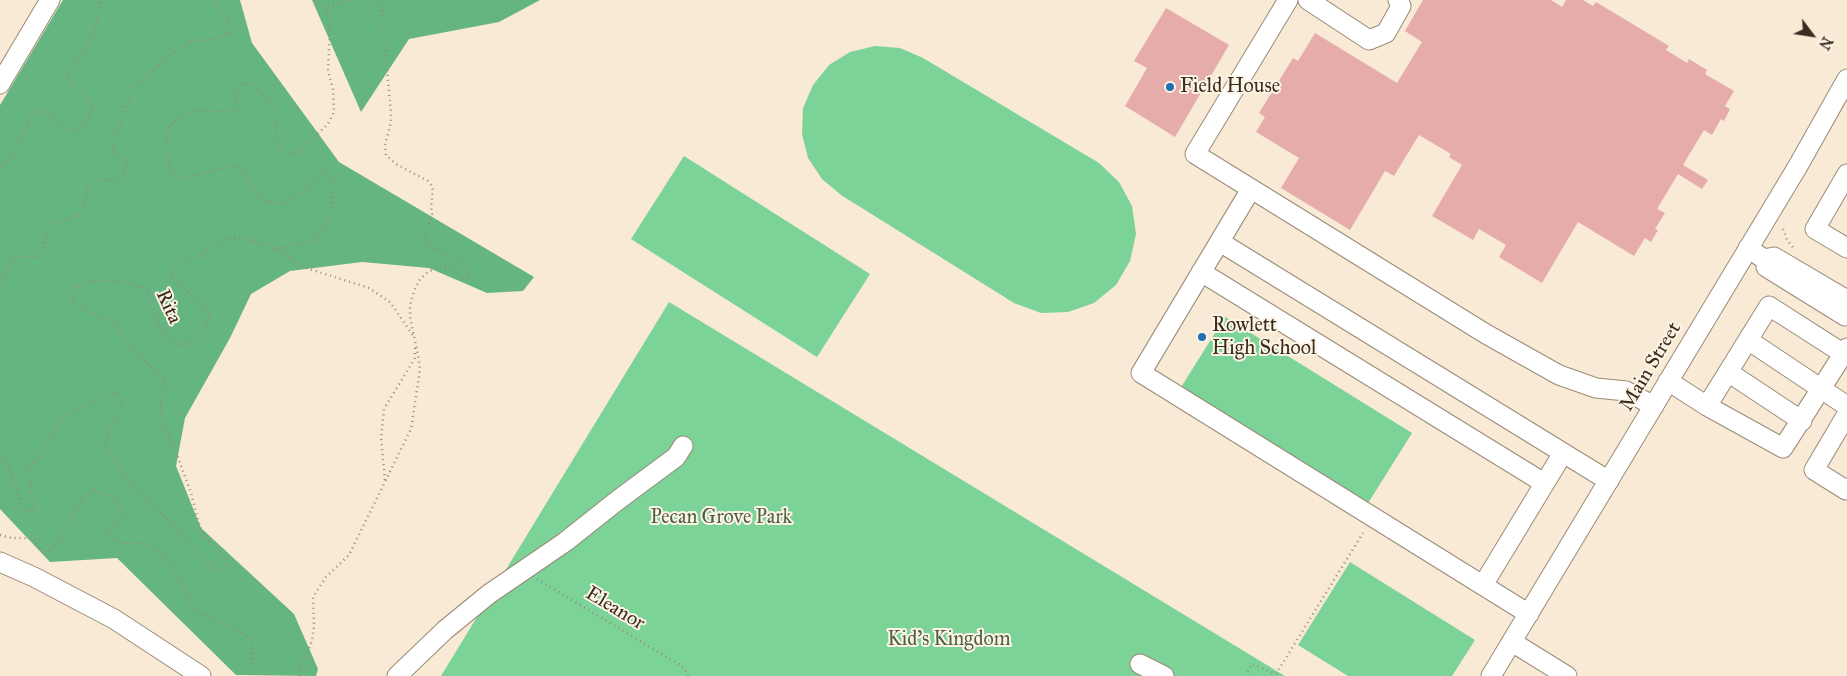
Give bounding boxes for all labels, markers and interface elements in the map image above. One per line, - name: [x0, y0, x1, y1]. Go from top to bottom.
- north arrow: [1787, 10, 1837, 60]
- text: N: [1815, 34, 1836, 52]
- place label: Field House: [1180, 75, 1280, 99]
- marker: Field House: [1164, 81, 1176, 93]
- street label: Rita: [150, 286, 186, 328]
- place label: Rowlett High School: [1212, 314, 1316, 361]
- street label: Main Street: [1615, 318, 1687, 416]
- marker: Rowlett High School: [1196, 331, 1208, 343]
- park label: Pecan Grove Park: [650, 506, 792, 530]
- street label: Eleanor: [581, 582, 649, 636]
- park label: Kid's Kingdom: [888, 628, 1010, 652]

